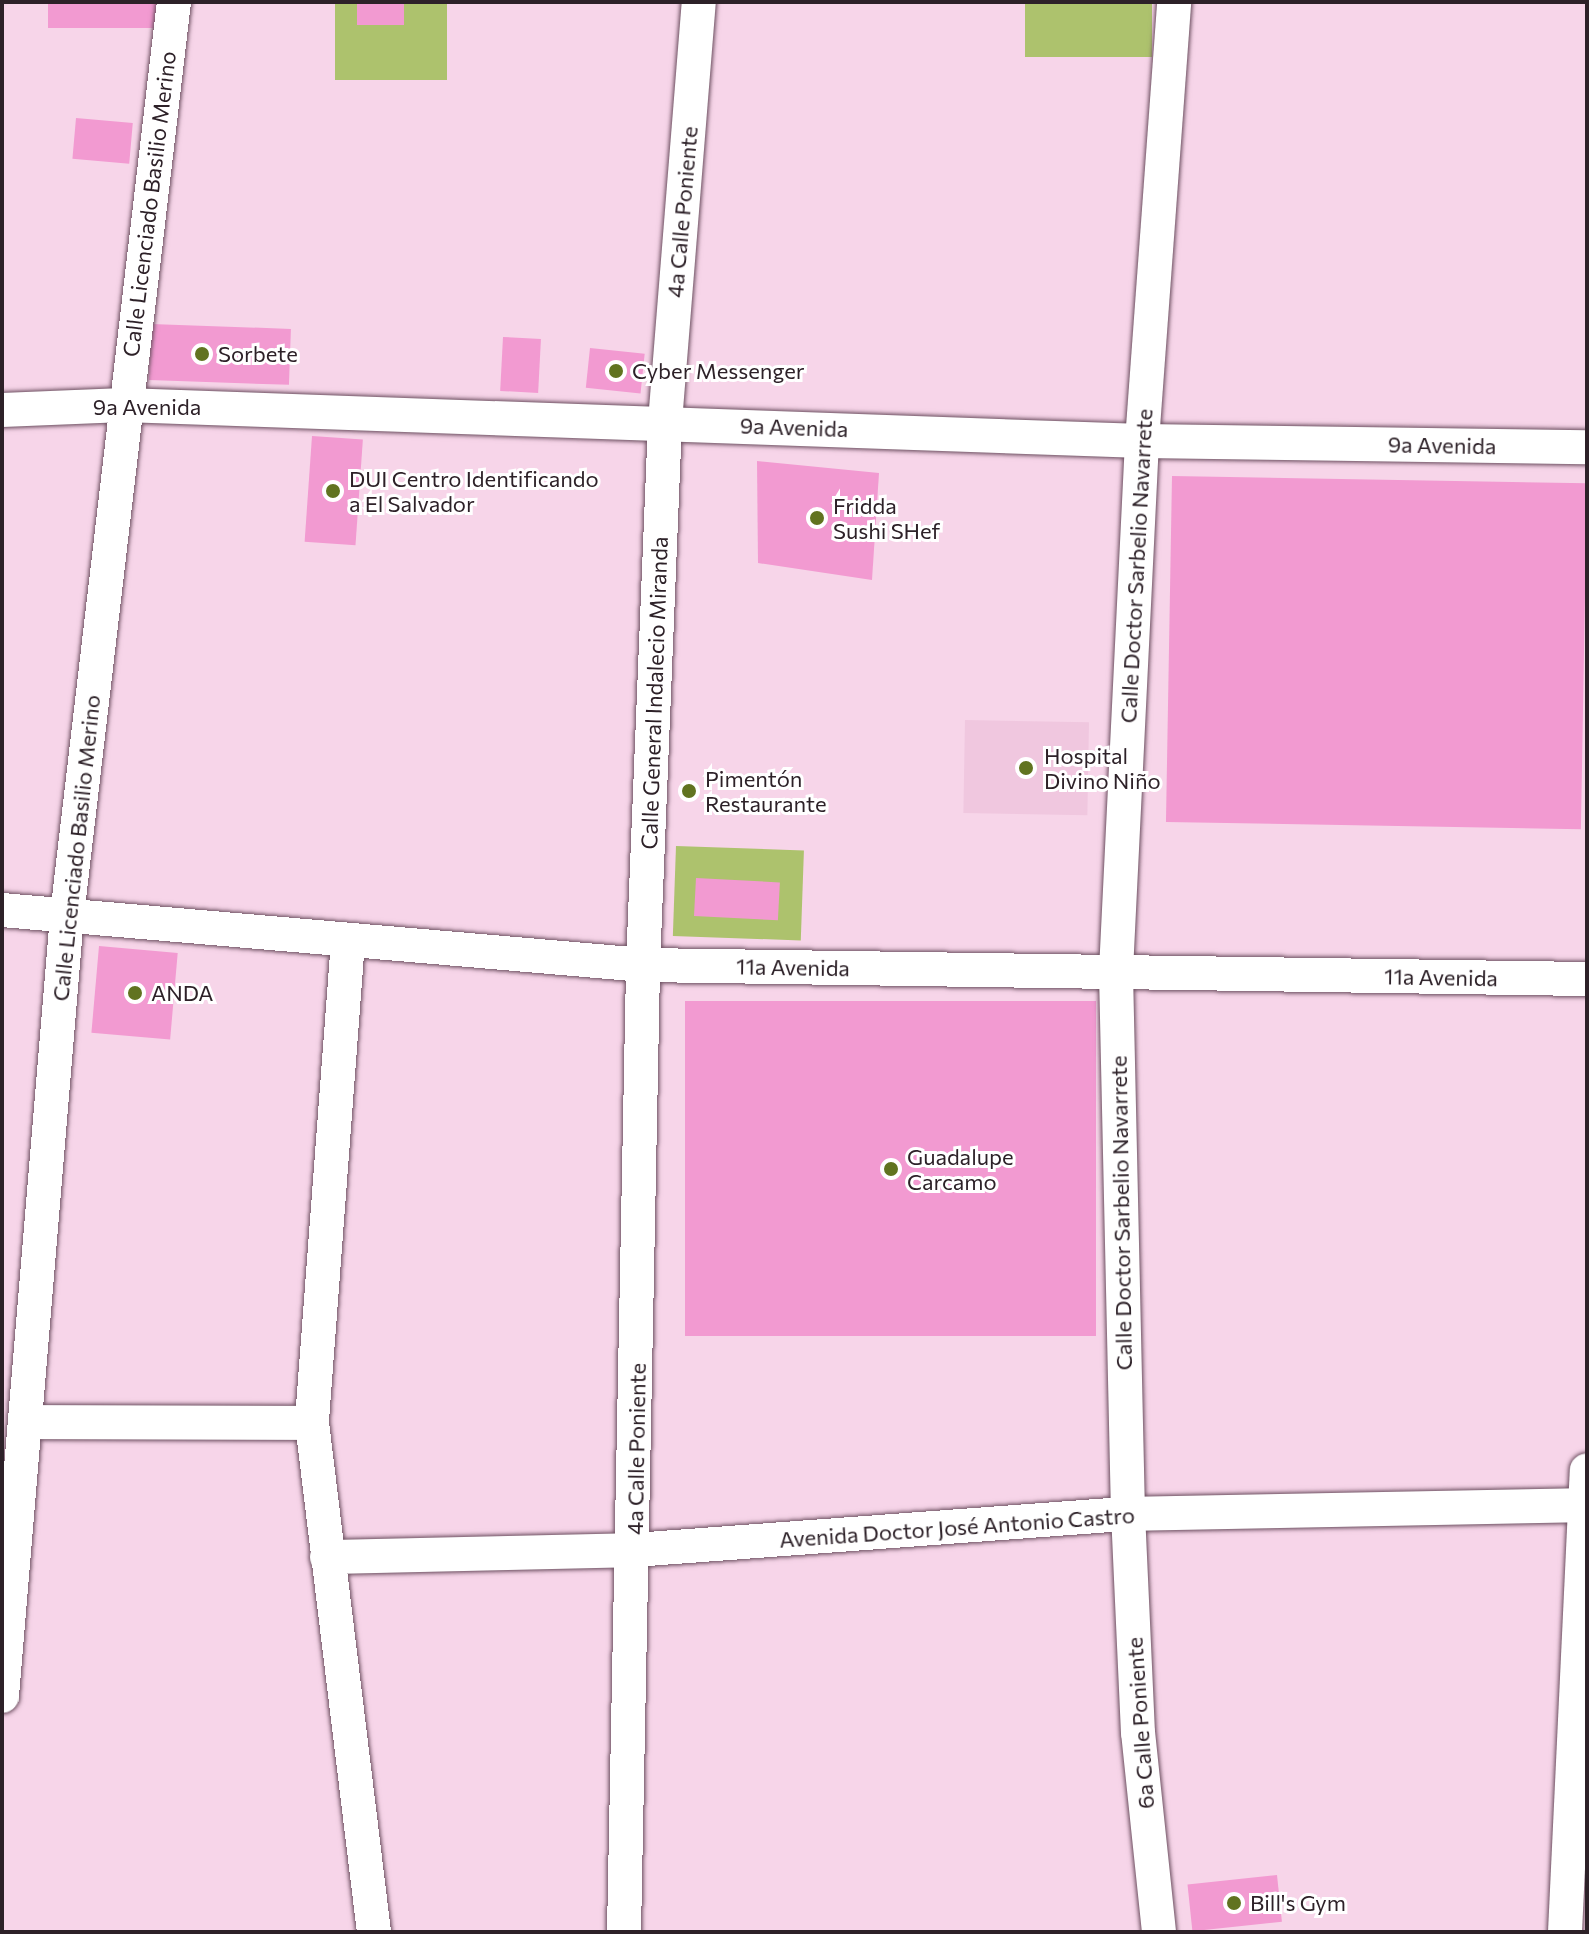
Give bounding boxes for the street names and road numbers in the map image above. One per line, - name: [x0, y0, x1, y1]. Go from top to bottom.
- street label: Calle Licenciado Basilio Merino: [117, 50, 181, 358]
- street label: 4a Calle Poniente: [661, 125, 703, 299]
- street label: 9a Avenida: [93, 394, 201, 420]
- street label: Calle Doctor Sarbelio Navarrete: [1115, 408, 1157, 724]
- street label: 9a Avenida: [739, 412, 849, 442]
- street label: 9a Avenida: [1388, 431, 1496, 459]
- street label: Calle General Indalecio Miranda: [635, 536, 673, 850]
- street label: Calle Licenciado Basilio Merino: [47, 694, 105, 1002]
- street label: 11a Avenida: [736, 953, 850, 981]
- street label: 11a Avenida: [1384, 963, 1498, 991]
- street label: Calle Doctor Sarbelio Navarrete: [1105, 1055, 1137, 1371]
- street label: 4a Calle Poniente: [621, 1363, 651, 1535]
- street label: Avenida Doctor José Antonio Castro: [778, 1501, 1136, 1553]
- street label: 6a Calle Poniente: [1121, 1636, 1159, 1810]

